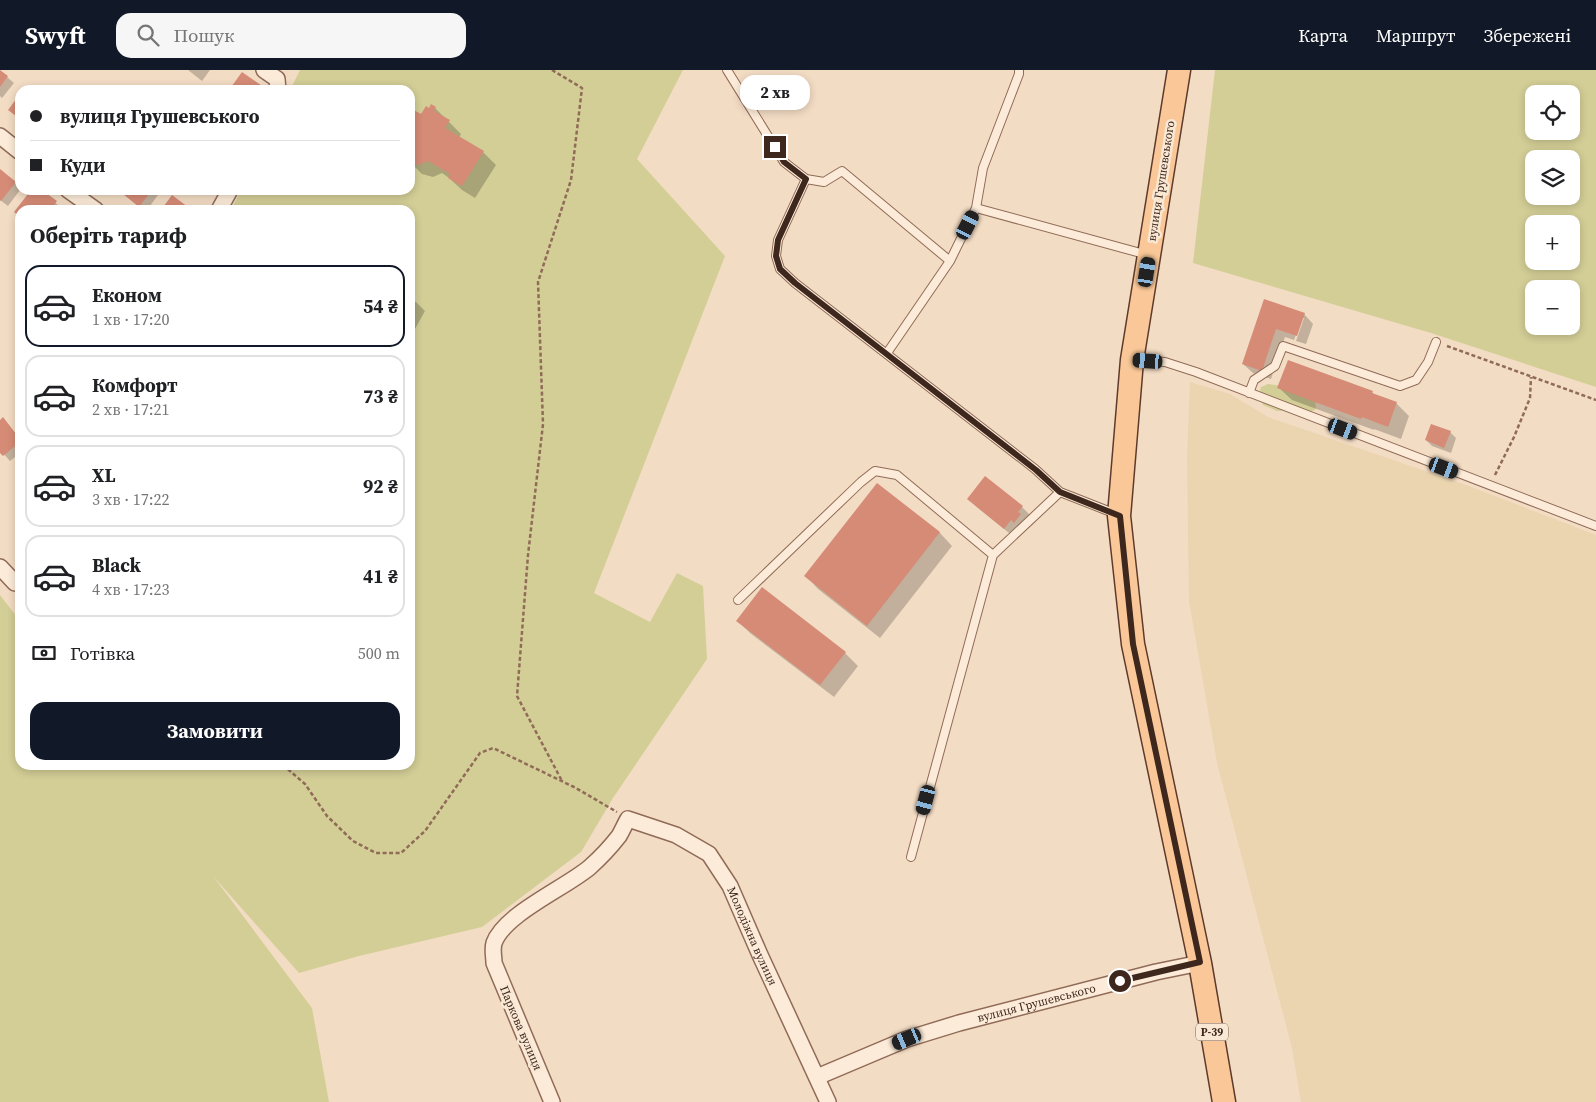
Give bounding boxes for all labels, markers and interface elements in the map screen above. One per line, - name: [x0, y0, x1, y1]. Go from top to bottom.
- search box: [116, 13, 466, 58]
- text: Swyft: [25, 19, 86, 52]
- icon: search: [134, 21, 162, 49]
- text: Пошук: [174, 22, 234, 48]
- text: Карта: [1298, 23, 1348, 48]
- text: Маршрут: [1376, 23, 1455, 48]
- text: Збережені: [1483, 23, 1571, 48]
- callout: 2 хв: [740, 75, 810, 110]
- text: 2 хв: [760, 81, 790, 103]
- map controls: [1525, 85, 1580, 335]
- button: locate: [1525, 85, 1580, 140]
- text: вулиця Грушевського: [60, 103, 260, 129]
- street label: вулиця Грушевського: [1144, 119, 1178, 242]
- route end: [764, 136, 786, 158]
- button: layers: [1525, 150, 1580, 205]
- text: Куди: [60, 152, 105, 178]
- car: [954, 208, 981, 242]
- button: +: [1525, 215, 1580, 270]
- text: Оберіть тариф: [30, 220, 187, 250]
- car: [1137, 256, 1156, 288]
- button: −: [1525, 280, 1580, 335]
- text: Економ: [92, 282, 162, 308]
- icon: car: [32, 284, 77, 329]
- text: 54 ₴: [363, 293, 398, 319]
- text: 1 хв · 17:20: [92, 308, 169, 330]
- car: [1132, 352, 1163, 370]
- text: Комфорт: [92, 372, 178, 398]
- icon: car: [32, 374, 77, 419]
- text: 73 ₴: [363, 383, 398, 409]
- text: 2 хв · 17:21: [92, 398, 169, 420]
- car: [1326, 417, 1359, 441]
- car: [1427, 456, 1460, 480]
- text: XL: [92, 462, 115, 488]
- icon: car: [32, 464, 77, 509]
- text: 92 ₴: [363, 473, 398, 499]
- text: 3 хв · 17:22: [92, 488, 169, 510]
- text: Black: [92, 552, 141, 578]
- icon: car: [32, 554, 77, 599]
- text: 41 ₴: [363, 563, 398, 589]
- text: 4 хв · 17:23: [92, 578, 169, 600]
- icon: cash: [30, 639, 58, 667]
- text: Готівка: [70, 640, 135, 666]
- text: 500 m: [358, 642, 400, 664]
- button: Замовити: [30, 702, 400, 760]
- car: [914, 784, 937, 816]
- street label: Молодіжна вулиця: [723, 884, 781, 988]
- route start: [1109, 970, 1131, 992]
- street label: вулиця Грушевського: [975, 980, 1098, 1026]
- street label: Паркова вулиця: [496, 983, 546, 1073]
- road number: Р-39: [1196, 1024, 1228, 1040]
- car: [890, 1026, 923, 1052]

